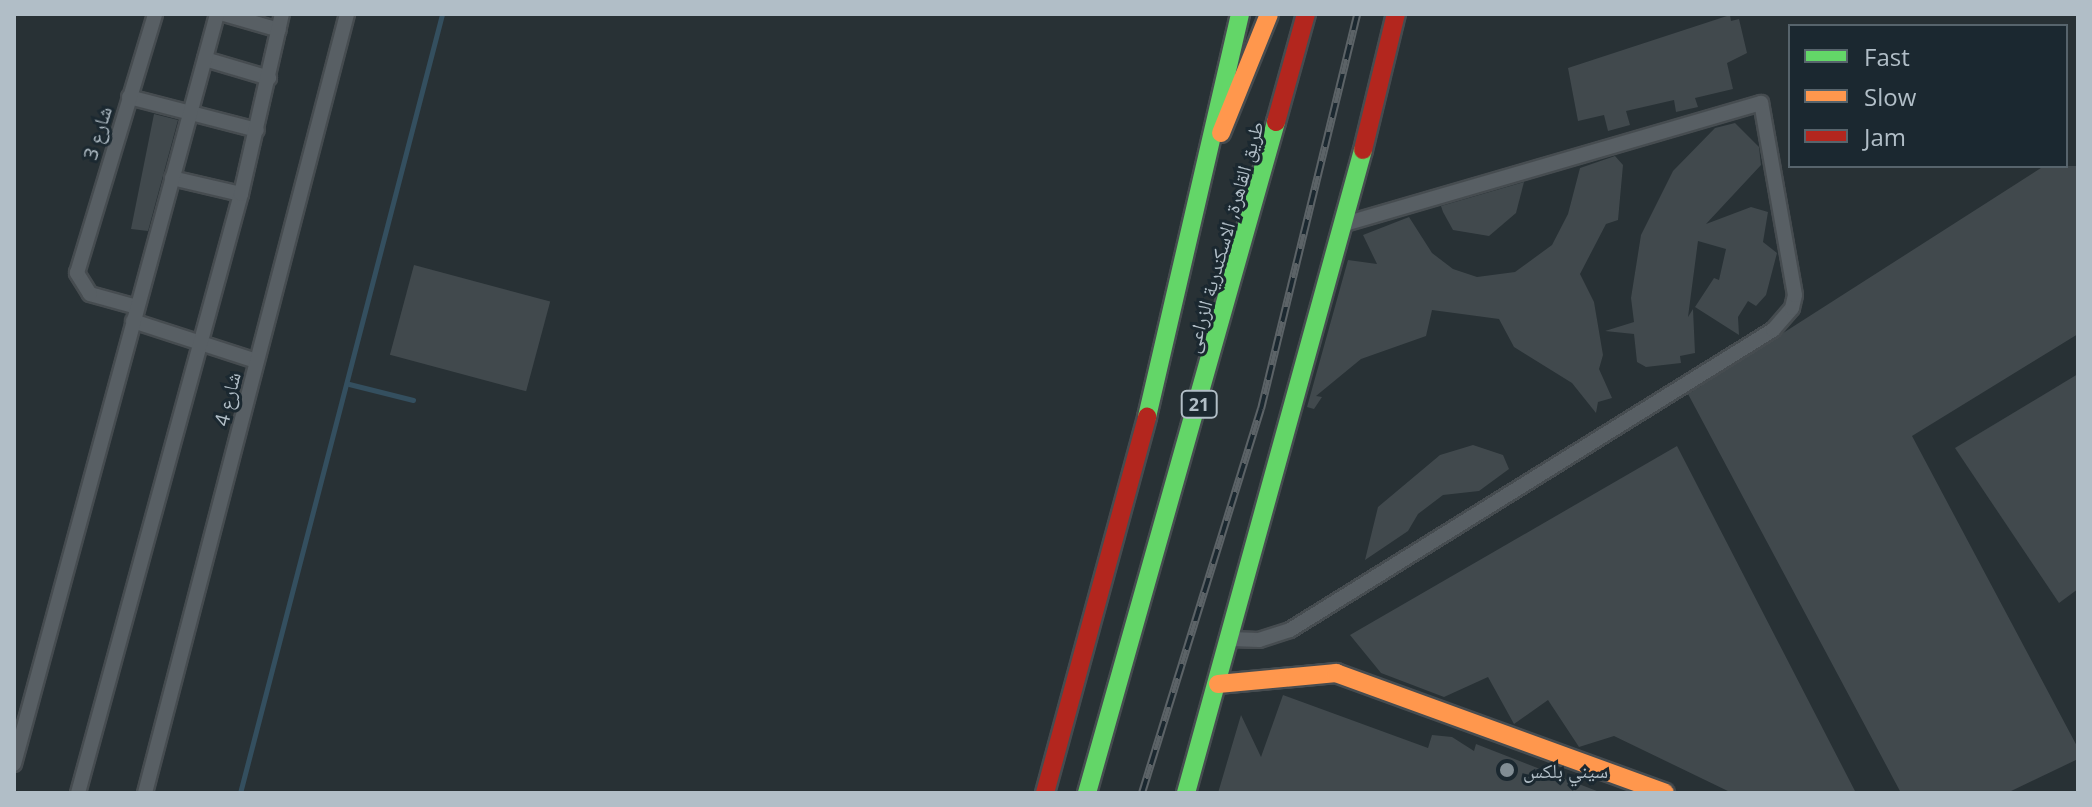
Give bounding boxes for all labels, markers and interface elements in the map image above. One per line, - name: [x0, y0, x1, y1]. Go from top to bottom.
- legend: [1788, 24, 2068, 168]
- text: Fast: [1864, 40, 1910, 73]
- text: Slow: [1864, 80, 1916, 113]
- street label: شارع 3: [78, 103, 116, 163]
- street label: طريق القاهرة, الاسكندرية الزراعى: [1179, 118, 1269, 356]
- text: Jam: [1864, 120, 1906, 153]
- street label: شارع 4: [209, 370, 245, 428]
- road number: 21: [1179, 390, 1219, 418]
- place label: سيني بلكس: [1523, 758, 1608, 782]
- marker: سيني بلكس: [1498, 761, 1516, 779]

